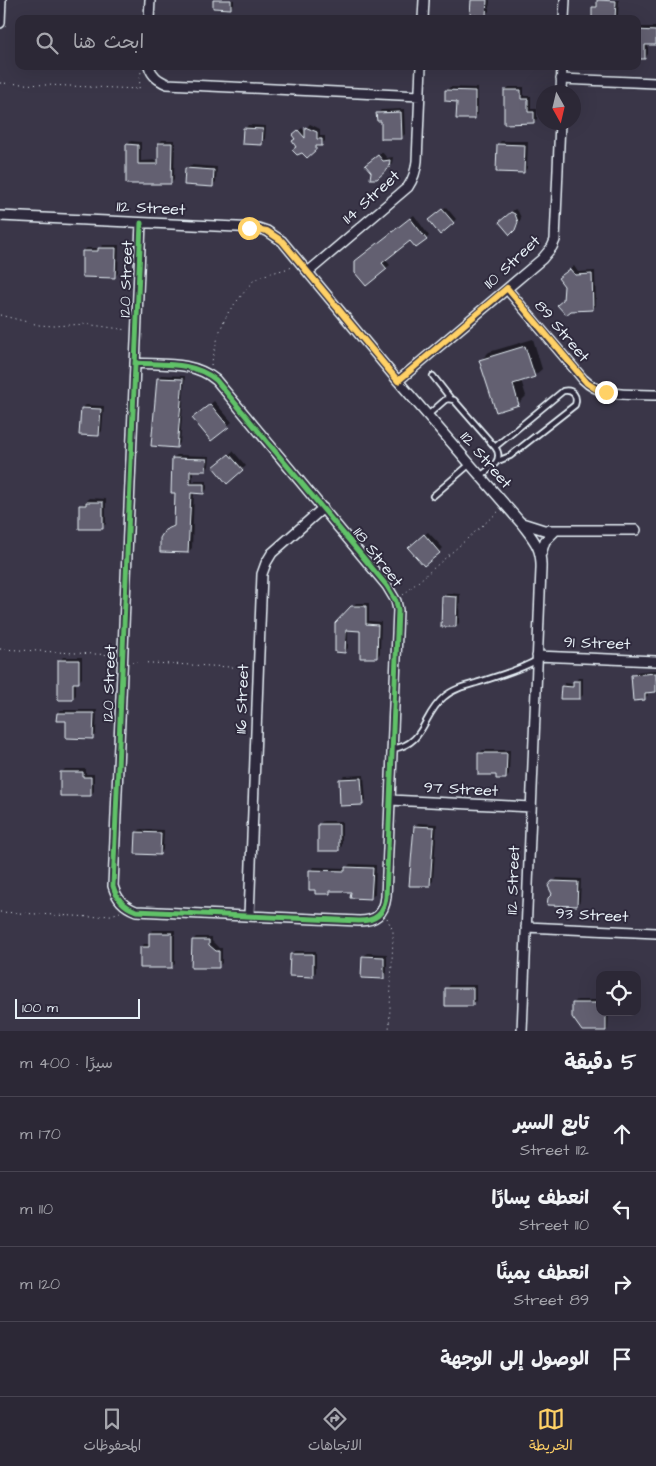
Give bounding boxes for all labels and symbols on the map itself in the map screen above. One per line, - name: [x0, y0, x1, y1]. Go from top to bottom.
- north arrow: [536, 85, 581, 130]
- street label: 114 Street: [337, 165, 405, 229]
- street label: 112 Street: [116, 195, 187, 221]
- route start: [238, 217, 261, 240]
- street label: 110 Street: [479, 230, 545, 294]
- street label: 120 Street: [114, 240, 138, 318]
- street label: 89 Street: [529, 295, 595, 367]
- route end: [595, 381, 618, 404]
- street label: 112 Street: [455, 427, 517, 494]
- street label: 118 Street: [348, 523, 409, 592]
- street label: 91 Street: [563, 631, 631, 655]
- street label: 120 Street: [97, 644, 121, 722]
- street label: 116 Street: [230, 663, 254, 734]
- street label: 97 Street: [423, 776, 499, 802]
- street label: 112 Street: [501, 845, 525, 915]
- street label: 93 Street: [555, 902, 630, 928]
- scale bar: [15, 996, 140, 1019]

